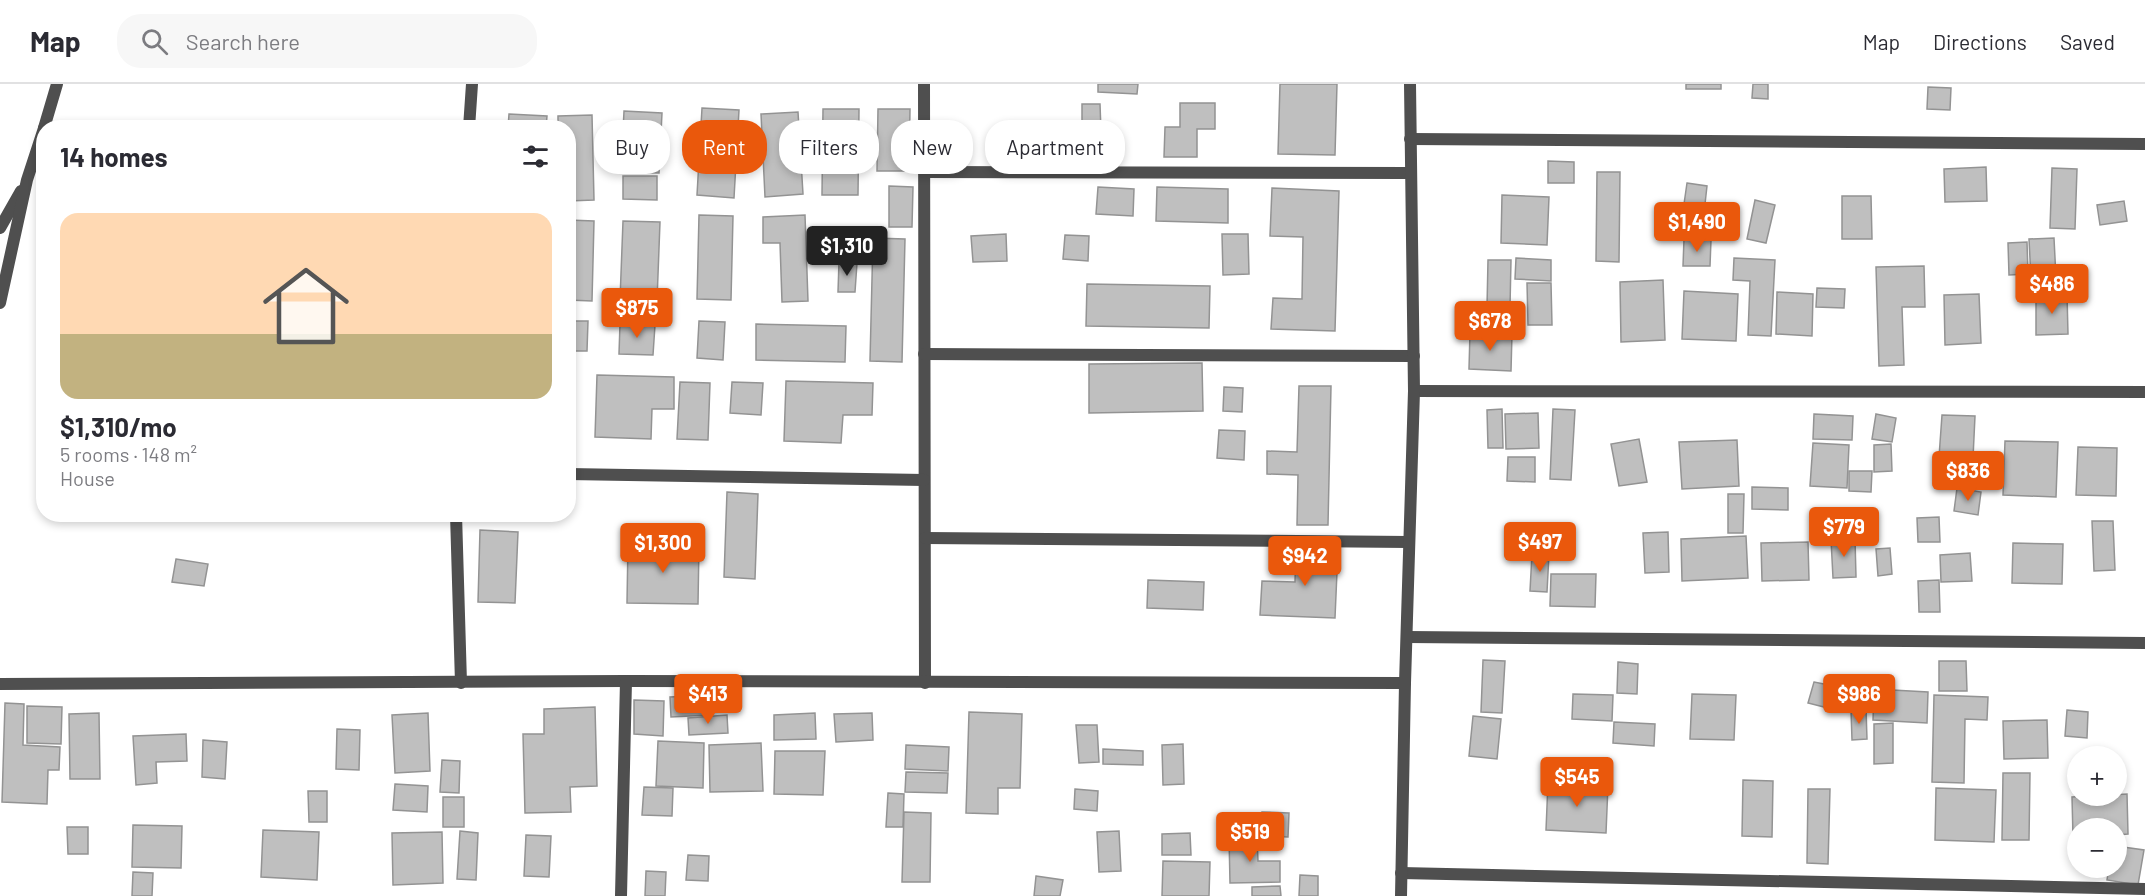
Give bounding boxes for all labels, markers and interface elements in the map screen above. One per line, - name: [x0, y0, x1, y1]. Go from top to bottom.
- search box: [117, 14, 537, 68]
- text: Map: [30, 24, 81, 58]
- icon: search: [138, 25, 171, 58]
- text: Search here: [186, 28, 300, 54]
- text: Map: [1863, 29, 1900, 54]
- text: Directions: [1933, 29, 2027, 54]
- text: Saved: [2060, 29, 2115, 54]
- chip: Buy: [594, 120, 670, 174]
- chip: Rent: [682, 120, 767, 174]
- chip: Filters: [779, 120, 879, 174]
- chip: New: [891, 120, 973, 174]
- chip: Apartment: [985, 120, 1125, 174]
- icon: filters: [519, 140, 552, 173]
- text: 14 homes: [60, 141, 167, 172]
- pin: $1,490: [1648, 202, 1746, 253]
- text: $1,490: [1668, 209, 1726, 233]
- pin: $1,310: [798, 226, 896, 277]
- text: $1,310: [820, 233, 874, 257]
- icon: home: [252, 252, 360, 360]
- pin: $486: [2016, 264, 2088, 315]
- text: $486: [2029, 271, 2075, 295]
- pin: $875: [601, 288, 673, 339]
- text: $875: [616, 295, 658, 319]
- pin: $678: [1454, 301, 1526, 352]
- text: $678: [1469, 308, 1511, 332]
- text: $1,310/mo: [60, 411, 177, 442]
- text: 5 rooms · 148 m²: [60, 442, 197, 466]
- pin: $836: [1932, 451, 2004, 502]
- text: $836: [1946, 458, 1990, 482]
- text: House: [60, 466, 115, 490]
- pin: $779: [1808, 507, 1880, 558]
- text: $779: [1823, 514, 1865, 538]
- pin: $497: [1504, 522, 1576, 573]
- pin: $1,300: [614, 523, 712, 574]
- text: $497: [1518, 529, 1562, 553]
- text: $1,300: [634, 530, 692, 554]
- pin: $942: [1269, 536, 1341, 587]
- text: $942: [1282, 543, 1328, 567]
- pin: $413: [672, 674, 744, 725]
- pin: $986: [1823, 674, 1895, 725]
- text: $413: [688, 681, 728, 705]
- text: $986: [1837, 681, 1881, 705]
- map controls: [2067, 746, 2127, 878]
- button: +: [2067, 746, 2127, 806]
- pin: $545: [1541, 757, 1613, 808]
- text: $545: [1554, 764, 1600, 788]
- pin: $519: [1214, 812, 1286, 863]
- button: −: [2067, 818, 2127, 878]
- text: $519: [1230, 819, 1270, 843]

